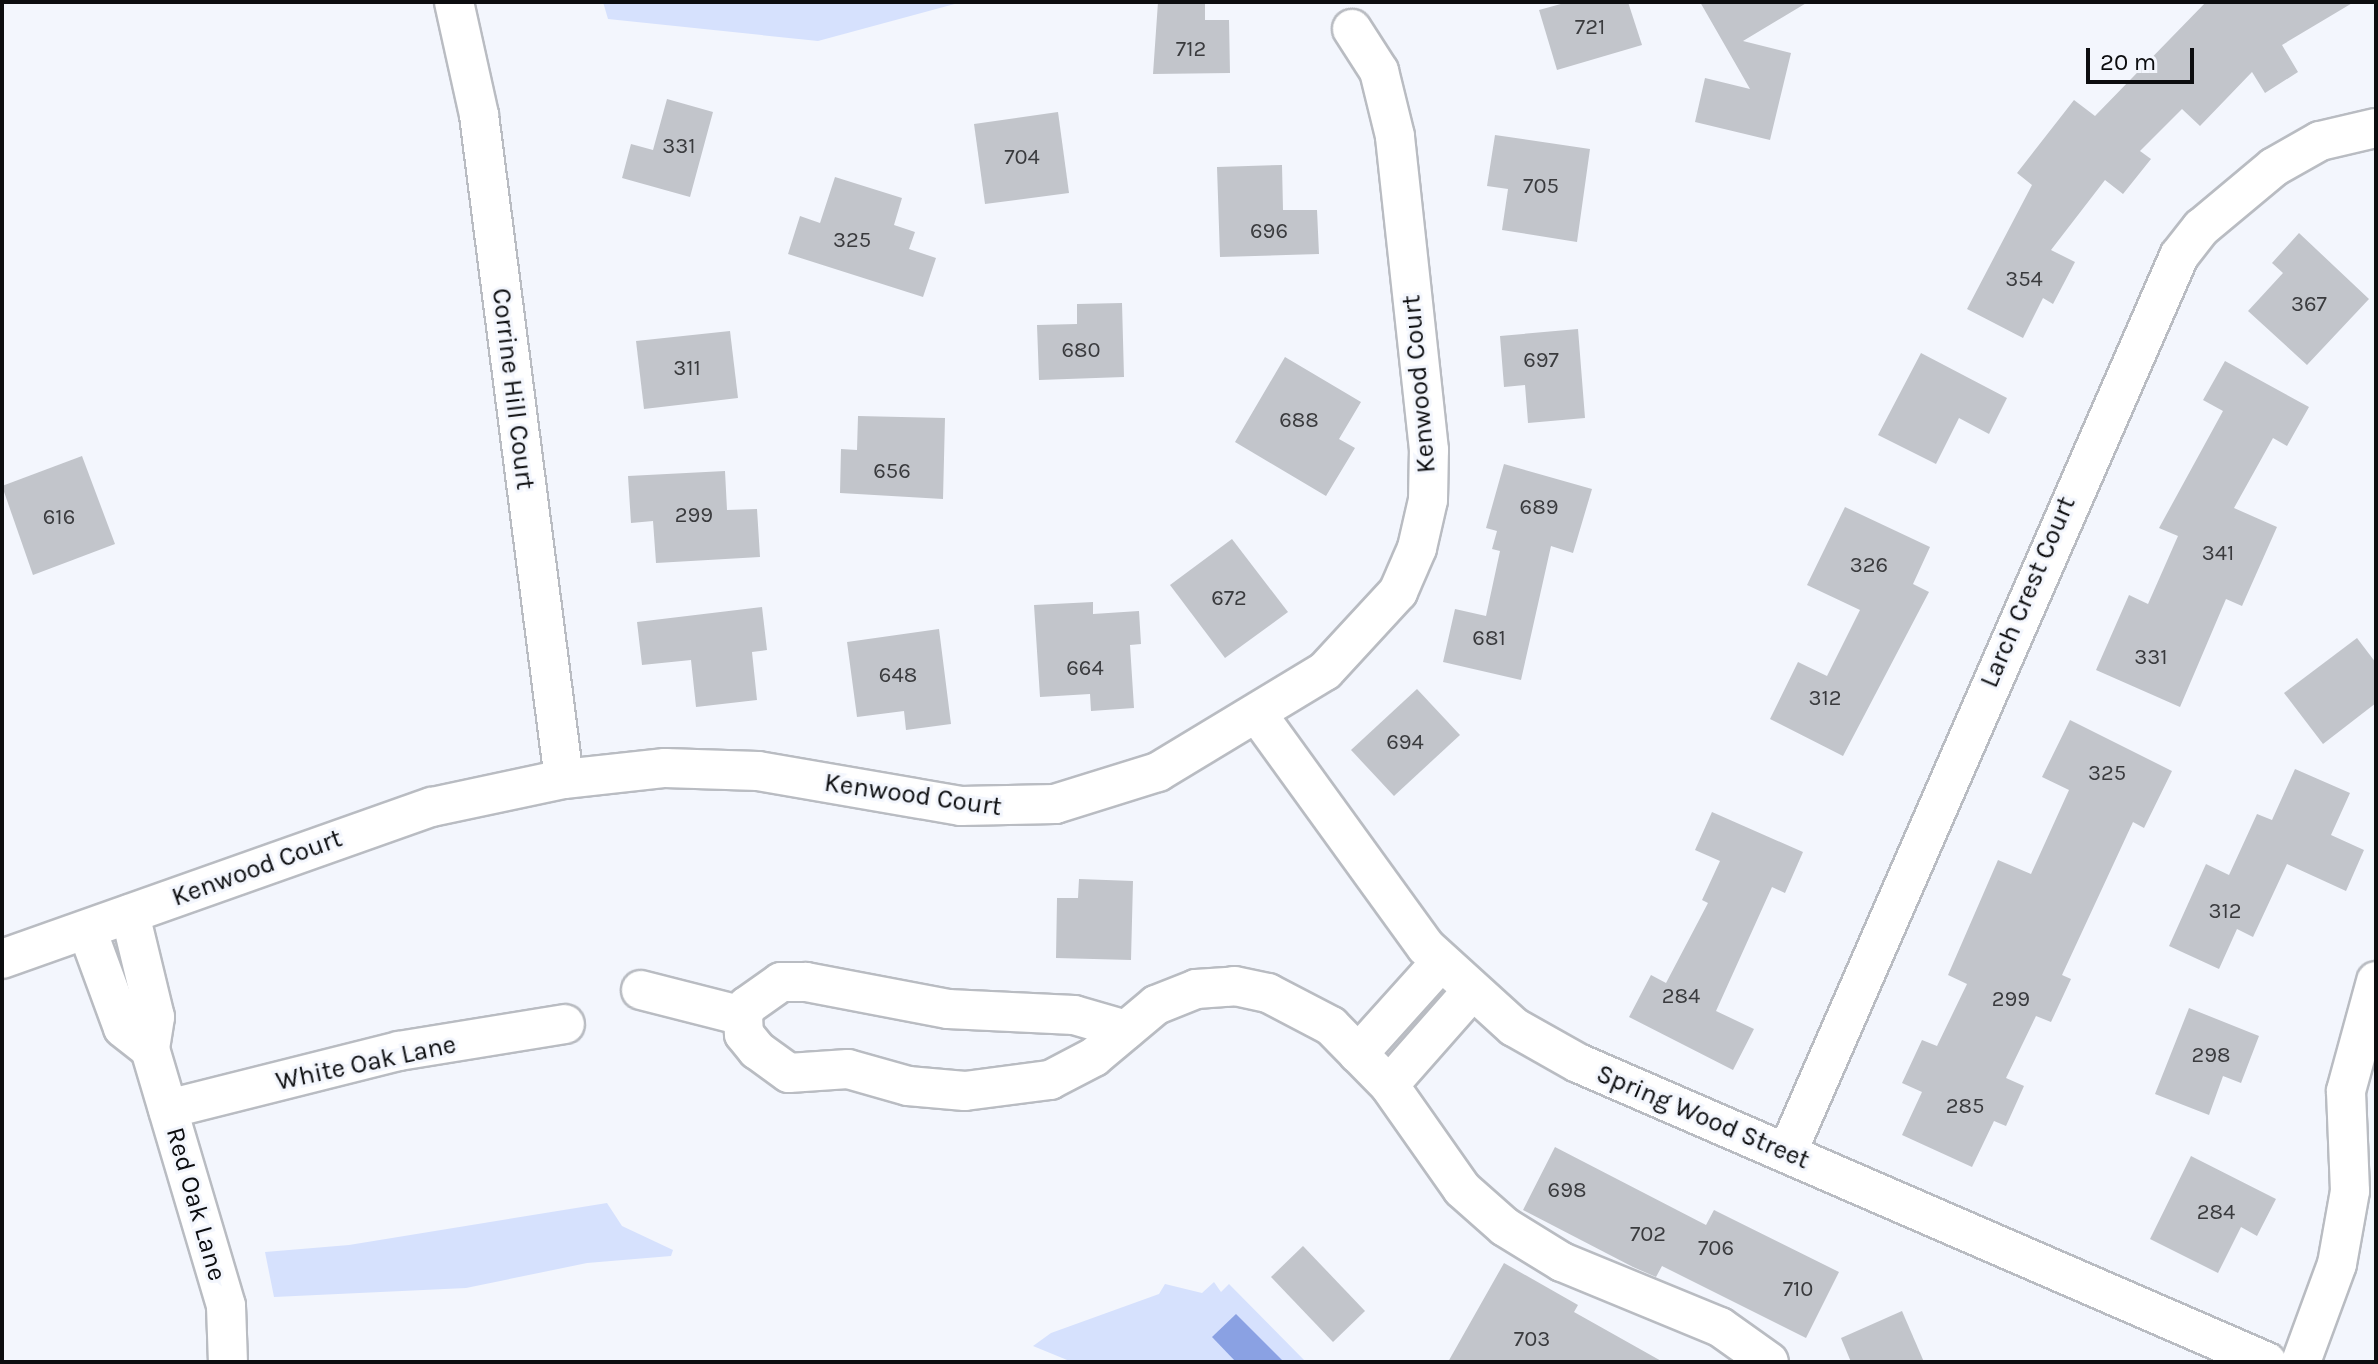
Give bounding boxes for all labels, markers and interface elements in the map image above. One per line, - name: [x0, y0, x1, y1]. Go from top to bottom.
- house number: 721: [1575, 15, 1605, 41]
- scale bar: [2090, 32, 2198, 82]
- house number: 712: [1176, 37, 1206, 63]
- text: 20 m: [2100, 48, 2156, 76]
- house number: 331: [662, 134, 696, 160]
- house number: 704: [1004, 145, 1040, 171]
- house number: 705: [1523, 174, 1559, 200]
- house number: 696: [1250, 219, 1288, 245]
- house number: 325: [833, 228, 871, 254]
- house number: 354: [2005, 267, 2043, 293]
- street label: Corrine Hill Court: [485, 286, 541, 492]
- house number: 367: [2291, 292, 2327, 318]
- street label: Kenwood Court: [1396, 294, 1442, 474]
- house number: 680: [1061, 338, 1101, 364]
- house number: 697: [1523, 348, 1559, 374]
- house number: 311: [673, 356, 701, 382]
- house number: 688: [1279, 408, 1319, 434]
- house number: 656: [873, 459, 911, 485]
- street label: Larch Crest Court: [1974, 492, 2082, 692]
- house number: 689: [1520, 495, 1558, 521]
- house number: 299: [675, 503, 713, 529]
- house number: 616: [43, 505, 75, 531]
- house number: 341: [2202, 541, 2234, 567]
- house number: 326: [1850, 553, 1888, 579]
- house number: 672: [1211, 586, 1247, 612]
- house number: 681: [1472, 626, 1506, 652]
- house number: 331: [2134, 645, 2168, 671]
- house number: 664: [1066, 656, 1104, 682]
- house number: 648: [879, 663, 917, 689]
- house number: 312: [1808, 686, 1842, 712]
- house number: 694: [1386, 730, 1424, 756]
- house number: 325: [2088, 761, 2126, 787]
- street label: Kenwood Court: [822, 767, 1004, 823]
- street label: Kenwood Court: [168, 823, 346, 913]
- house number: 312: [2208, 899, 2242, 925]
- house number: 284: [1662, 984, 1700, 1010]
- house number: 299: [1992, 987, 2030, 1013]
- street label: White Oak Lane: [273, 1029, 459, 1097]
- house number: 298: [2191, 1043, 2231, 1069]
- street label: Spring Wood Street: [1592, 1058, 1814, 1176]
- house number: 285: [1946, 1094, 1984, 1120]
- street label: Red Oak Lane: [159, 1124, 233, 1284]
- house number: 698: [1548, 1178, 1586, 1204]
- house number: 284: [2197, 1200, 2235, 1226]
- house number: 702: [1630, 1222, 1666, 1248]
- house number: 706: [1698, 1236, 1734, 1262]
- house number: 710: [1783, 1277, 1813, 1303]
- house number: 703: [1514, 1327, 1550, 1353]

